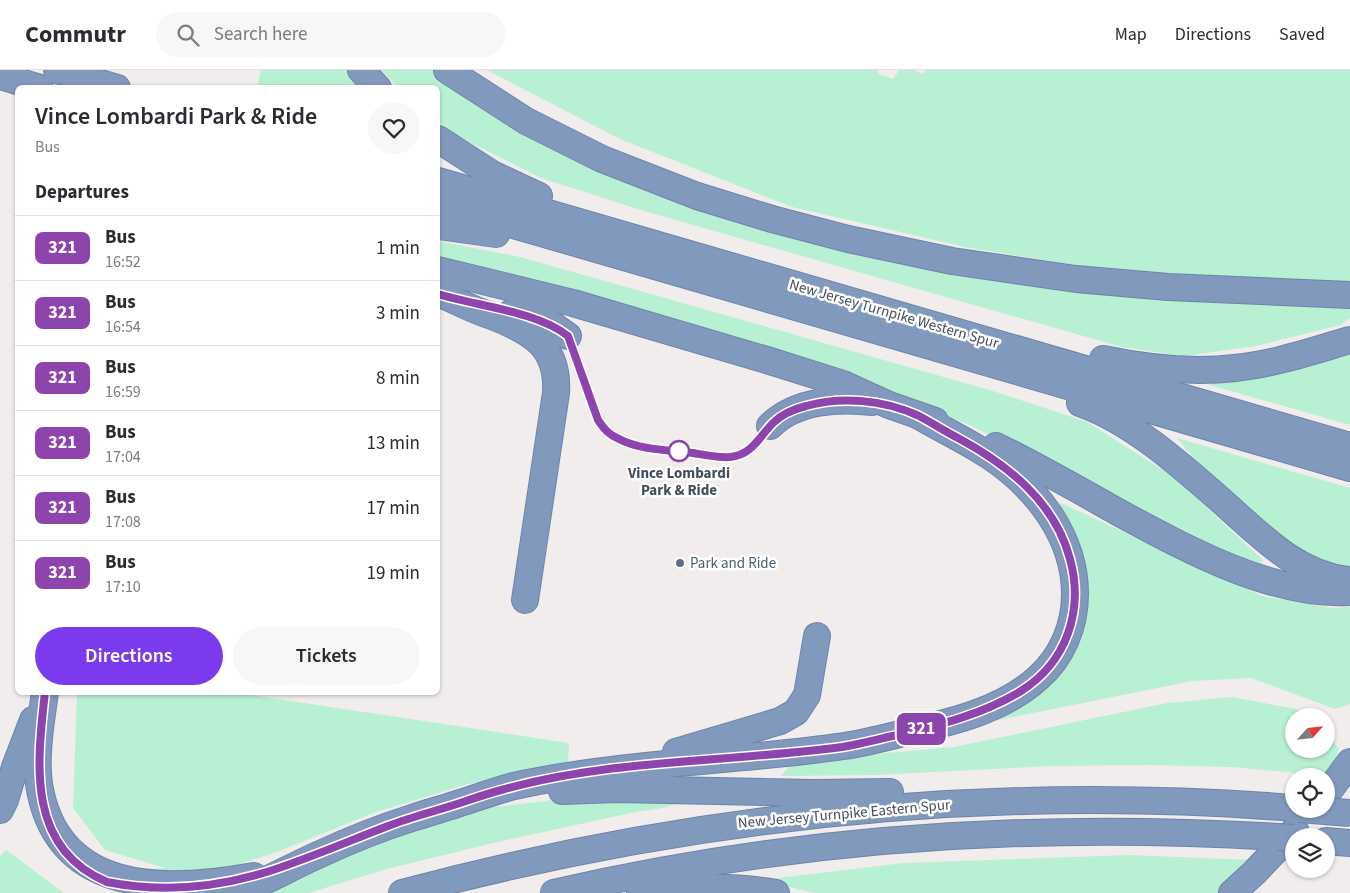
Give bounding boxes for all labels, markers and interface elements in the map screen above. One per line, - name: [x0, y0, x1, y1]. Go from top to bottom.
- search box: [156, 12, 506, 57]
- text: Commutr: [25, 17, 126, 52]
- icon: search: [174, 21, 202, 49]
- text: Search here: [214, 21, 308, 48]
- text: Map: [1115, 22, 1147, 47]
- text: Directions: [1175, 22, 1251, 47]
- text: Saved: [1279, 22, 1325, 47]
- text: Vince Lombardi Park & Ride: [35, 99, 317, 134]
- button: heart: [368, 102, 420, 154]
- text: Bus: [35, 136, 60, 158]
- text: Departures: [35, 179, 129, 206]
- text: Bus: [105, 224, 136, 251]
- text: 321: [48, 235, 77, 260]
- text: 1 min: [376, 235, 420, 262]
- text: 16:52: [105, 251, 141, 273]
- street label: New Jersey Turnpike Western Spur: [787, 274, 1002, 354]
- text: Bus: [105, 289, 136, 316]
- text: 321: [48, 300, 77, 325]
- text: 3 min: [376, 300, 420, 327]
- text: 16:54: [105, 316, 141, 338]
- text: Bus: [105, 354, 136, 381]
- text: 321: [48, 365, 77, 390]
- text: 8 min: [376, 365, 420, 392]
- text: 16:59: [105, 381, 141, 403]
- text: Bus: [105, 419, 136, 446]
- text: 321: [48, 430, 77, 455]
- text: 13 min: [366, 430, 420, 457]
- marker: Vince Lombardi Park & Ride: [668, 440, 690, 462]
- text: 17:04: [105, 446, 141, 468]
- place label: Vince Lombardi Park & Ride: [627, 463, 730, 501]
- text: Bus: [105, 484, 136, 511]
- text: 321: [48, 495, 77, 520]
- text: 17 min: [366, 495, 420, 522]
- text: 17:08: [105, 511, 141, 533]
- text: Bus: [105, 549, 136, 576]
- place label: Park and Ride: [690, 553, 776, 574]
- marker: Park and Ride: [674, 557, 686, 569]
- text: 321: [48, 560, 77, 585]
- text: 19 min: [366, 560, 420, 587]
- text: 17:10: [105, 576, 141, 598]
- button: Directions: [35, 627, 223, 685]
- button: Tickets: [233, 627, 420, 685]
- north arrow: [1285, 708, 1335, 758]
- map controls: [1285, 708, 1335, 878]
- line badge: 321: [892, 713, 950, 745]
- text: 321: [907, 716, 935, 741]
- button: locate: [1285, 768, 1335, 818]
- street label: New Jersey Turnpike Eastern Spur: [737, 794, 952, 834]
- button: layers: [1285, 828, 1335, 878]

